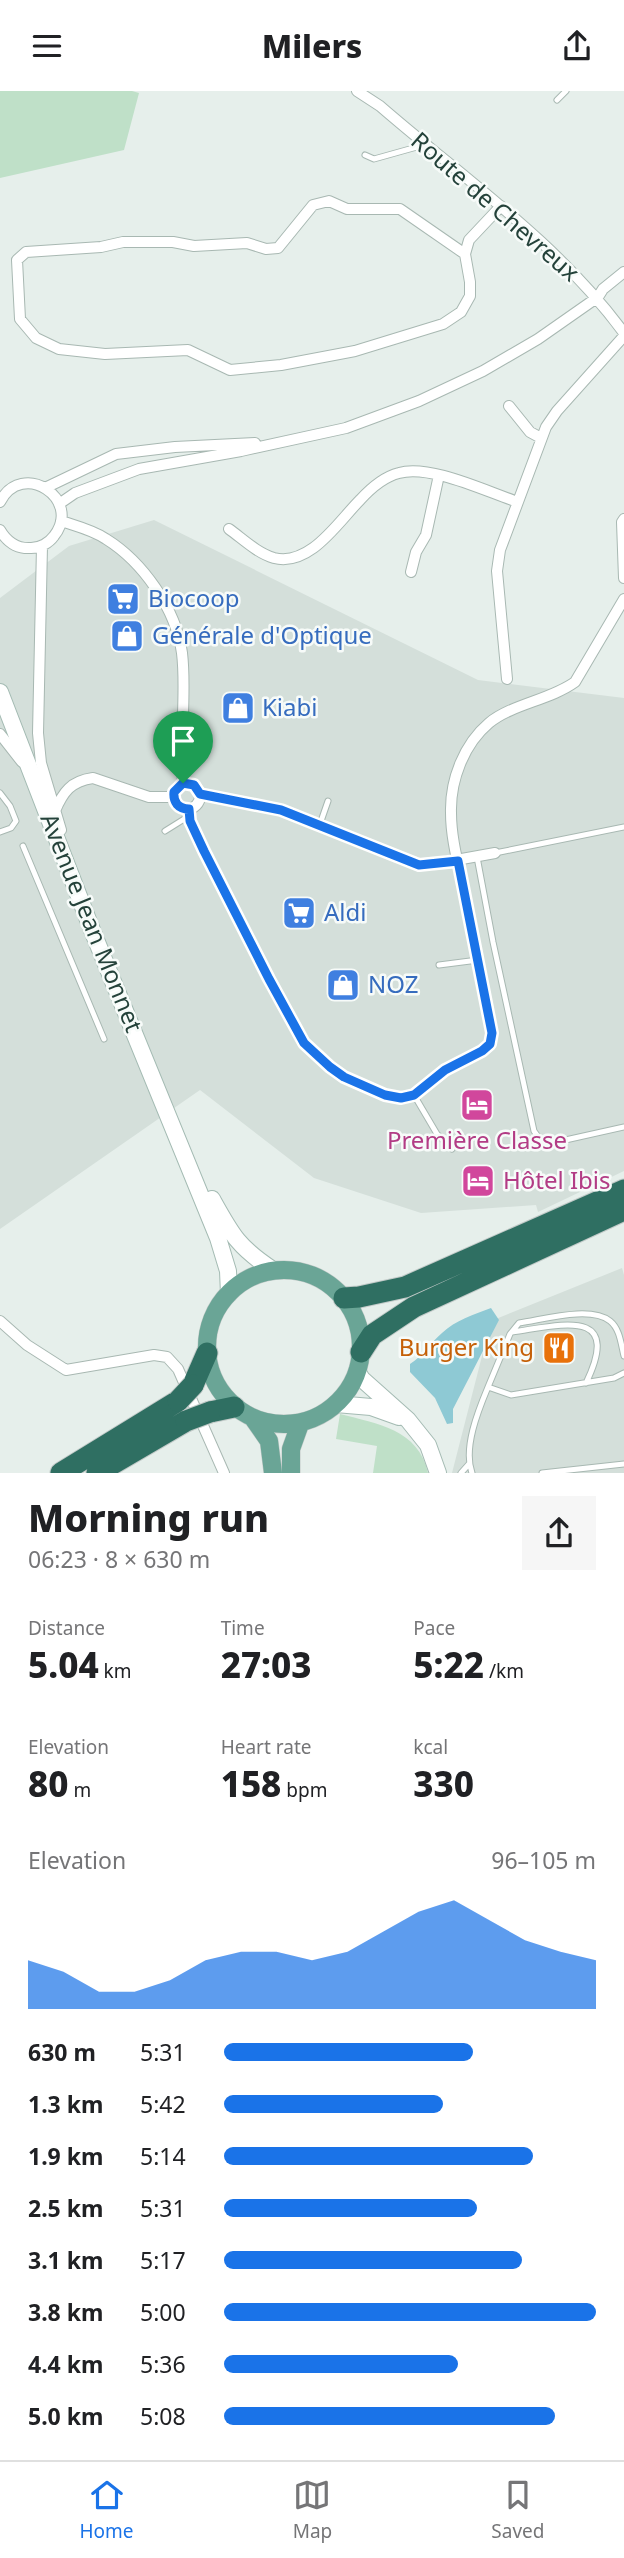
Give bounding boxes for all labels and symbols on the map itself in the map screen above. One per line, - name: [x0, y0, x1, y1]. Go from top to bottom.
- street label: Route de Chevreux: [405, 124, 587, 288]
- supermarket icon: Biocoop: [104, 580, 142, 618]
- place label: Biocoop: [148, 581, 240, 614]
- shop icon: Générale d'Optique: [108, 617, 146, 655]
- place label: Générale d'Optique: [152, 618, 372, 651]
- shop icon: Kiabi: [219, 689, 257, 727]
- place label: Kiabi: [262, 690, 317, 723]
- pin: [153, 711, 213, 783]
- street label: Avenue Jean Monnet: [33, 808, 152, 1037]
- supermarket icon: Aldi: [280, 894, 318, 932]
- place label: Aldi: [324, 895, 366, 928]
- shop icon: NOZ: [324, 966, 362, 1004]
- place label: NOZ: [368, 967, 418, 1000]
- hotel icon: Première Classe: [458, 1086, 496, 1124]
- place label: Première Classe: [387, 1123, 567, 1156]
- hotel icon: Hôtel Ibis: [459, 1162, 497, 1200]
- place label: Hôtel Ibis: [503, 1163, 611, 1196]
- restaurant icon: Burger King: [540, 1329, 578, 1367]
- place label: Burger King: [399, 1330, 534, 1363]

